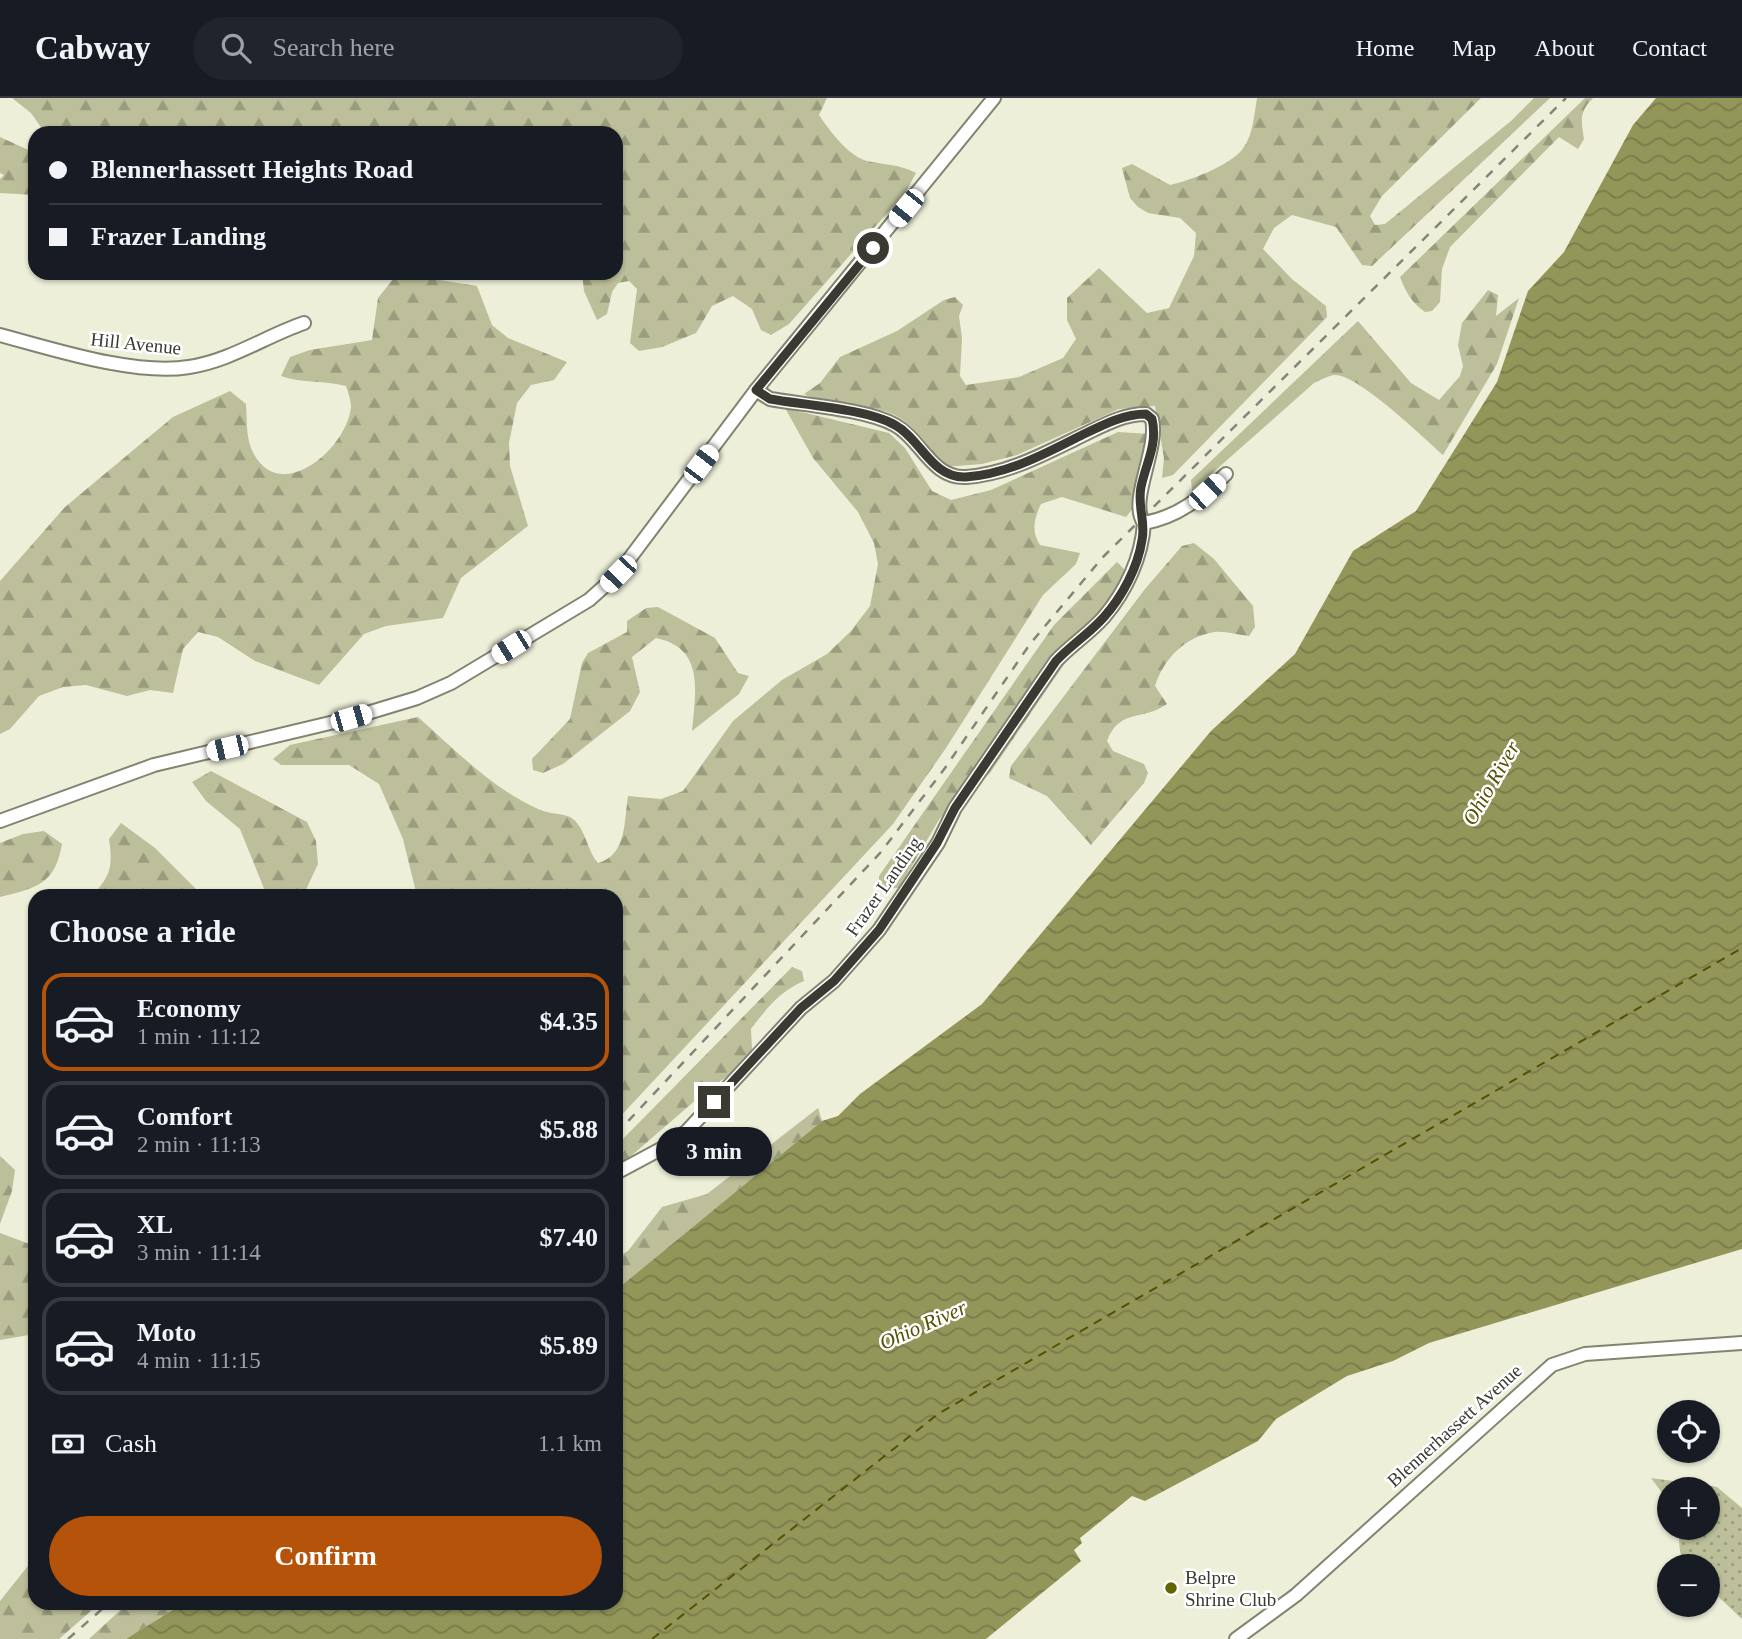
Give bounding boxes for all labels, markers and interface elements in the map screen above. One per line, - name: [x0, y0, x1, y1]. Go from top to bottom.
- search box: [193, 17, 683, 80]
- icon: search: [217, 29, 255, 67]
- text: Cabway: [35, 30, 151, 66]
- text: Search here: [273, 33, 395, 62]
- text: Home: [1356, 35, 1414, 61]
- text: Map: [1452, 35, 1496, 61]
- text: About: [1534, 35, 1594, 61]
- text: Contact: [1632, 35, 1707, 61]
- text: Blennerhassett Heights Road: [91, 155, 413, 184]
- car: [885, 185, 928, 231]
- text: Frazer Landing: [91, 222, 266, 251]
- route start: [857, 232, 889, 264]
- street label: Hill Avenue: [90, 328, 182, 359]
- car: [680, 441, 723, 487]
- car: [1185, 470, 1230, 514]
- car: [596, 552, 641, 596]
- car: [488, 627, 535, 667]
- car: [328, 702, 375, 734]
- car: [205, 733, 250, 763]
- water label: Ohio River: [1457, 736, 1525, 829]
- street label: Frazer Landing: [841, 832, 926, 940]
- text: Choose a ride: [49, 913, 236, 949]
- icon: car: [53, 991, 116, 1054]
- text: Economy: [137, 994, 241, 1023]
- text: $4.35: [540, 1007, 598, 1036]
- text: 1 min · 11:12: [137, 1024, 261, 1049]
- route end: [698, 1086, 730, 1118]
- icon: car: [53, 1099, 116, 1162]
- text: Comfort: [137, 1102, 232, 1131]
- text: $5.88: [540, 1115, 598, 1144]
- callout: 3 min: [656, 1126, 772, 1176]
- text: 2 min · 11:13: [137, 1132, 261, 1157]
- text: 3 min: [686, 1139, 742, 1164]
- icon: car: [53, 1207, 116, 1270]
- text: XL: [137, 1210, 173, 1239]
- text: $7.40: [540, 1223, 598, 1252]
- text: 3 min · 11:14: [137, 1240, 261, 1265]
- water label: Ohio River: [876, 1295, 971, 1355]
- icon: car: [53, 1315, 116, 1378]
- text: Moto: [137, 1318, 196, 1347]
- text: $5.89: [540, 1331, 598, 1360]
- text: 4 min · 11:15: [137, 1348, 261, 1373]
- street label: Blennerhassett Avenue: [1383, 1360, 1526, 1491]
- map controls: [1657, 1400, 1720, 1617]
- button: locate: [1657, 1400, 1720, 1463]
- icon: cash: [49, 1425, 87, 1463]
- text: Cash: [105, 1429, 157, 1458]
- text: 1.1 km: [538, 1431, 602, 1456]
- button: +: [1657, 1477, 1720, 1540]
- button: Confirm: [49, 1516, 602, 1596]
- button: −: [1657, 1554, 1720, 1617]
- place label: Belpre Shrine Club: [1185, 1567, 1276, 1610]
- marker: Belpre Shrine Club: [1163, 1580, 1179, 1596]

